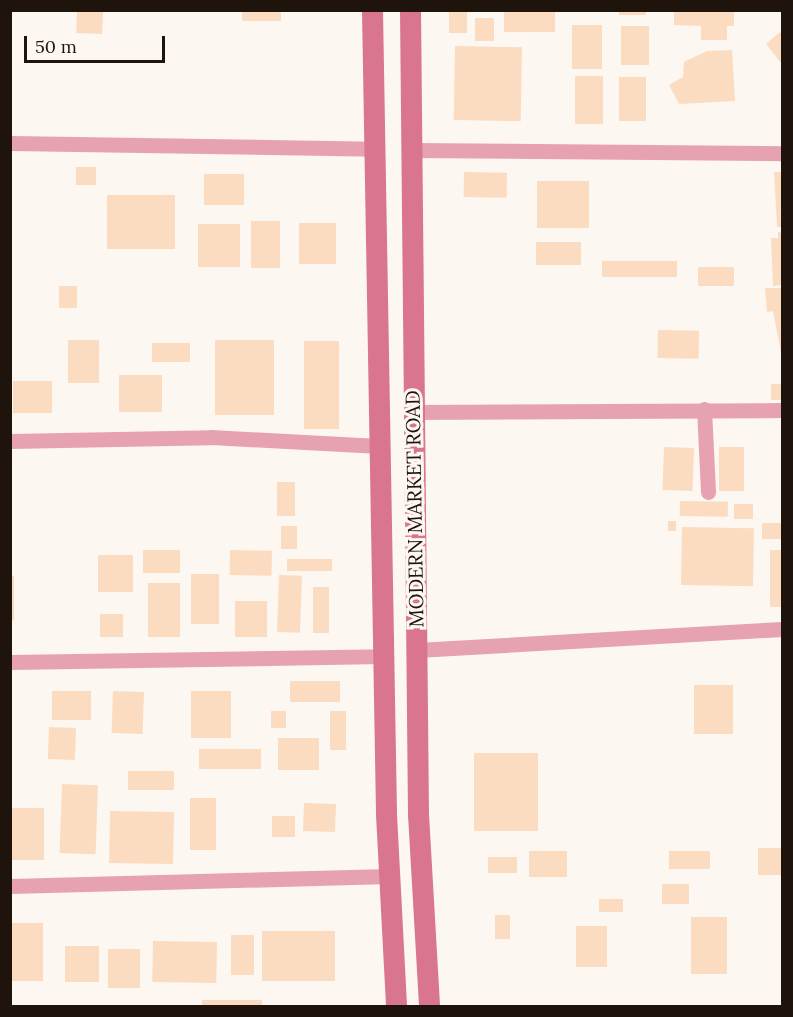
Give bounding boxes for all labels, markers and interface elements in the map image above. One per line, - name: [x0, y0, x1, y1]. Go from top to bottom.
- scale bar: [27, 24, 168, 62]
- text: 50 m: [35, 35, 77, 58]
- street label: MODERN MARKET ROAD: [400, 390, 428, 628]

